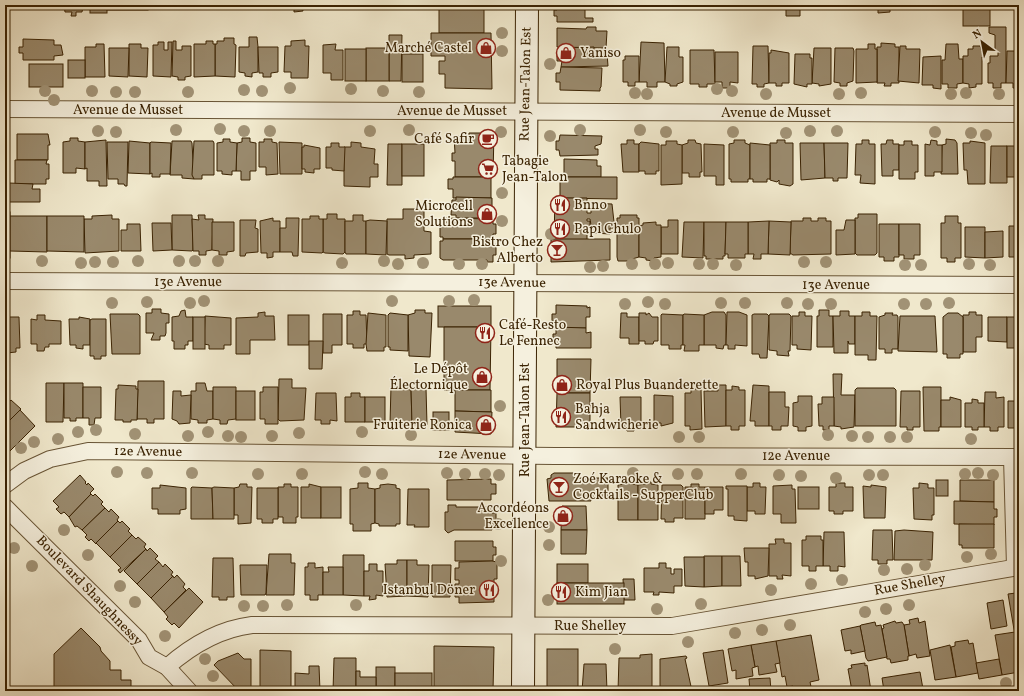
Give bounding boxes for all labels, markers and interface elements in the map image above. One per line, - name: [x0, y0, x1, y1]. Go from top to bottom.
- north arrow: [962, 22, 1002, 62]
- street label: Rue Jean-Talon Est: [516, 26, 537, 141]
- text: N: [970, 26, 985, 43]
- shop icon: Marché Castel: [475, 37, 497, 59]
- place label: Marché Castel: [385, 39, 472, 58]
- shop icon: Yaniso: [555, 42, 577, 64]
- place label: Yaniso: [580, 44, 621, 63]
- street label: Avenue de Musset: [73, 101, 183, 120]
- street label: Avenue de Musset: [397, 102, 507, 121]
- street label: Avenue de Musset: [721, 104, 831, 123]
- cafe icon: Café Safir: [477, 128, 499, 150]
- place label: Café Safir: [414, 130, 474, 149]
- place label: Tabagie Jean-Talon: [502, 152, 568, 187]
- supermarket icon: Tabagie Jean-Talon: [477, 158, 499, 180]
- restaurant icon: Bnno: [549, 194, 571, 216]
- place label: Bnno: [574, 196, 607, 215]
- place label: Microcell Solutions: [415, 197, 473, 232]
- shop icon: Microcell Solutions: [476, 203, 498, 225]
- restaurant icon: Papi Chulo: [549, 218, 571, 240]
- place label: Papi Chulo: [574, 220, 641, 239]
- place label: Bistro Chez Alberto: [472, 233, 543, 268]
- bar icon: Bistro Chez Alberto: [546, 239, 568, 261]
- street label: 13e Avenue: [154, 273, 222, 292]
- street label: 13e Avenue: [478, 273, 546, 293]
- street label: 13e Avenue: [802, 276, 870, 295]
- place label: Café-Resto Le Fennec: [499, 316, 566, 351]
- restaurant icon: Café-Resto Le Fennec: [474, 322, 496, 344]
- place label: Le Dépôt Électornique: [390, 360, 468, 395]
- street label: Rue Jean-Talon Est: [516, 363, 535, 477]
- shop icon: Le Dépôt Électornique: [471, 366, 493, 388]
- shop icon: Royal Plus Buanderette: [551, 374, 573, 396]
- place label: Royal Plus Buanderette: [576, 376, 719, 395]
- place label: Bahja Sandwicherie: [575, 400, 659, 435]
- restaurant icon: Bahja Sandwicherie: [550, 406, 572, 428]
- shop icon: Fruiterie Ronica: [475, 414, 497, 436]
- place label: Fruiterie Ronica: [373, 416, 472, 435]
- street label: 12e Avenue: [114, 442, 183, 462]
- street label: 12e Avenue: [438, 445, 507, 465]
- street label: 12e Avenue: [762, 447, 830, 466]
- place label: Zoé Karaoke & Cocktails - SupperClub: [573, 470, 714, 505]
- bar icon: Zoé Karaoke & Cocktails - SupperClub: [548, 476, 570, 498]
- place label: Accordéons Excellence: [477, 499, 549, 534]
- shop icon: Accordéons Excellence: [552, 505, 574, 527]
- street label: Boulevard Shaughnessy: [31, 532, 147, 651]
- street label: Rue Shelley: [873, 569, 948, 601]
- restaurant icon: Istanbul Döner: [478, 579, 500, 601]
- place label: Istanbul Döner: [383, 581, 475, 600]
- restaurant icon: Kim Jian: [550, 581, 572, 603]
- place label: Kim Jian: [575, 583, 628, 602]
- street label: Rue Shelley: [554, 617, 626, 636]

